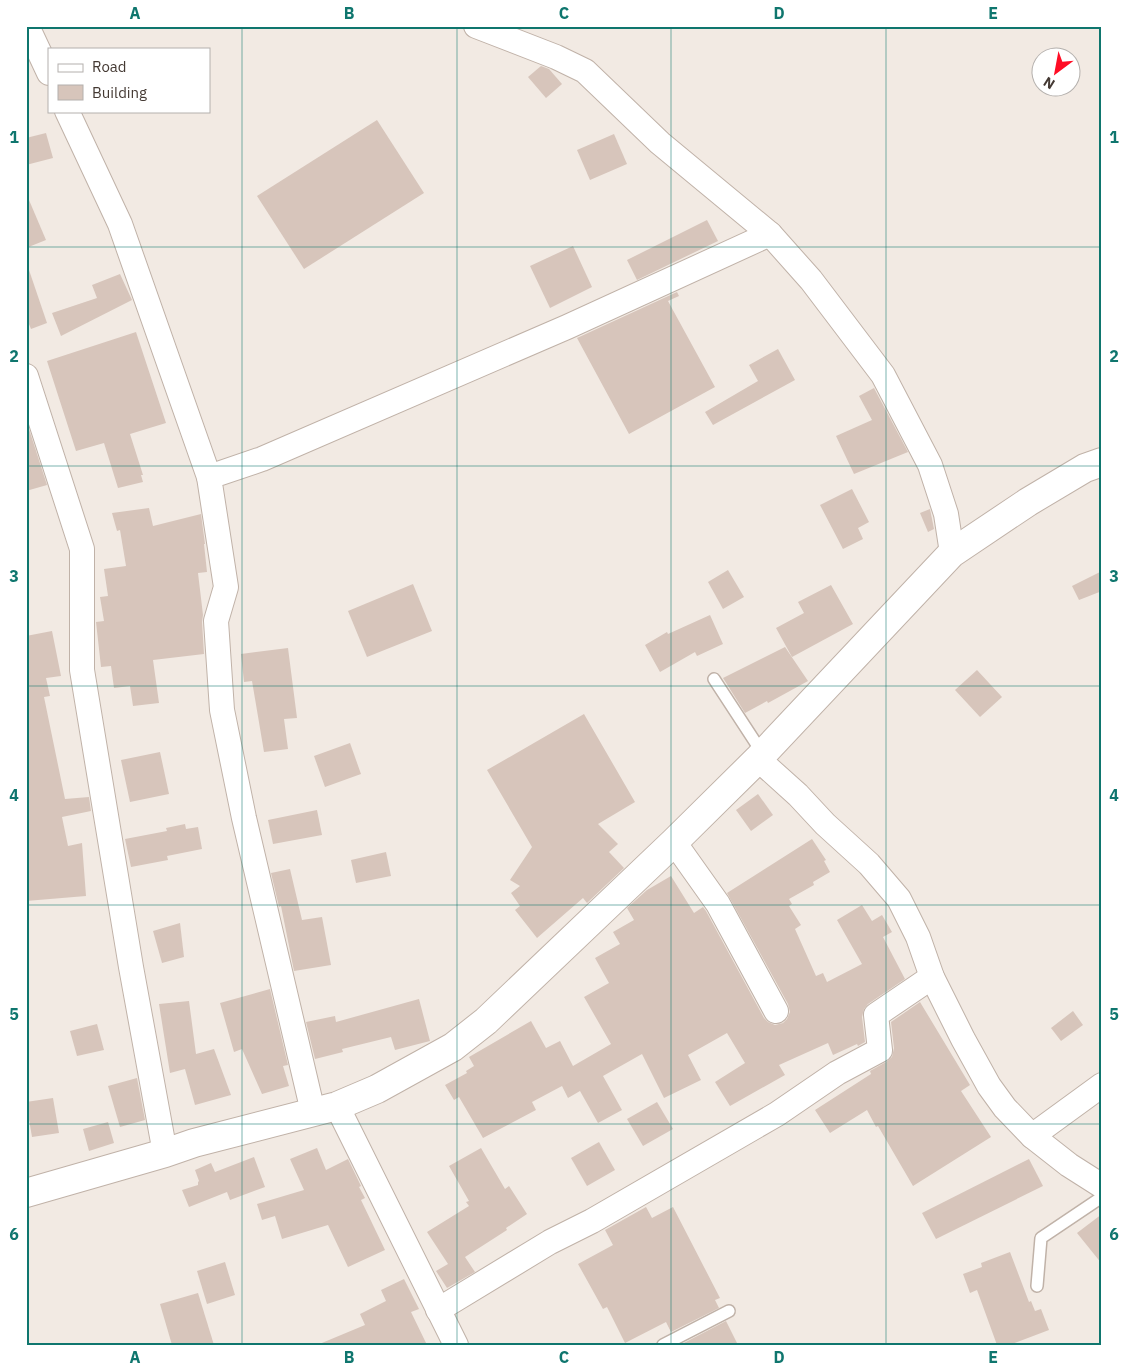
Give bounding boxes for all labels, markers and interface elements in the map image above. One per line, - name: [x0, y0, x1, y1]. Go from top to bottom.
- text: A: [130, 3, 141, 23]
- text: B: [344, 3, 355, 23]
- text: C: [559, 3, 569, 23]
- text: D: [773, 3, 785, 23]
- text: E: [988, 3, 998, 23]
- legend: [48, 48, 210, 112]
- north arrow: [1030, 48, 1080, 98]
- text: Road: [92, 57, 127, 76]
- text: N: [1040, 73, 1058, 93]
- text: Building: [92, 83, 147, 102]
- text: 1: [9, 127, 19, 147]
- text: 1: [1109, 127, 1119, 147]
- text: 2: [9, 346, 19, 366]
- text: 2: [1109, 346, 1119, 366]
- text: 3: [9, 566, 19, 586]
- text: 3: [1109, 566, 1119, 586]
- text: 4: [9, 785, 19, 805]
- text: 4: [1109, 785, 1119, 805]
- text: 5: [9, 1004, 19, 1024]
- text: 5: [1109, 1004, 1119, 1024]
- text: 6: [9, 1224, 19, 1244]
- text: 6: [1109, 1224, 1119, 1244]
- text: A: [130, 1347, 141, 1367]
- text: B: [344, 1347, 355, 1367]
- text: C: [559, 1347, 569, 1367]
- text: D: [773, 1347, 785, 1367]
- text: E: [988, 1347, 998, 1367]

